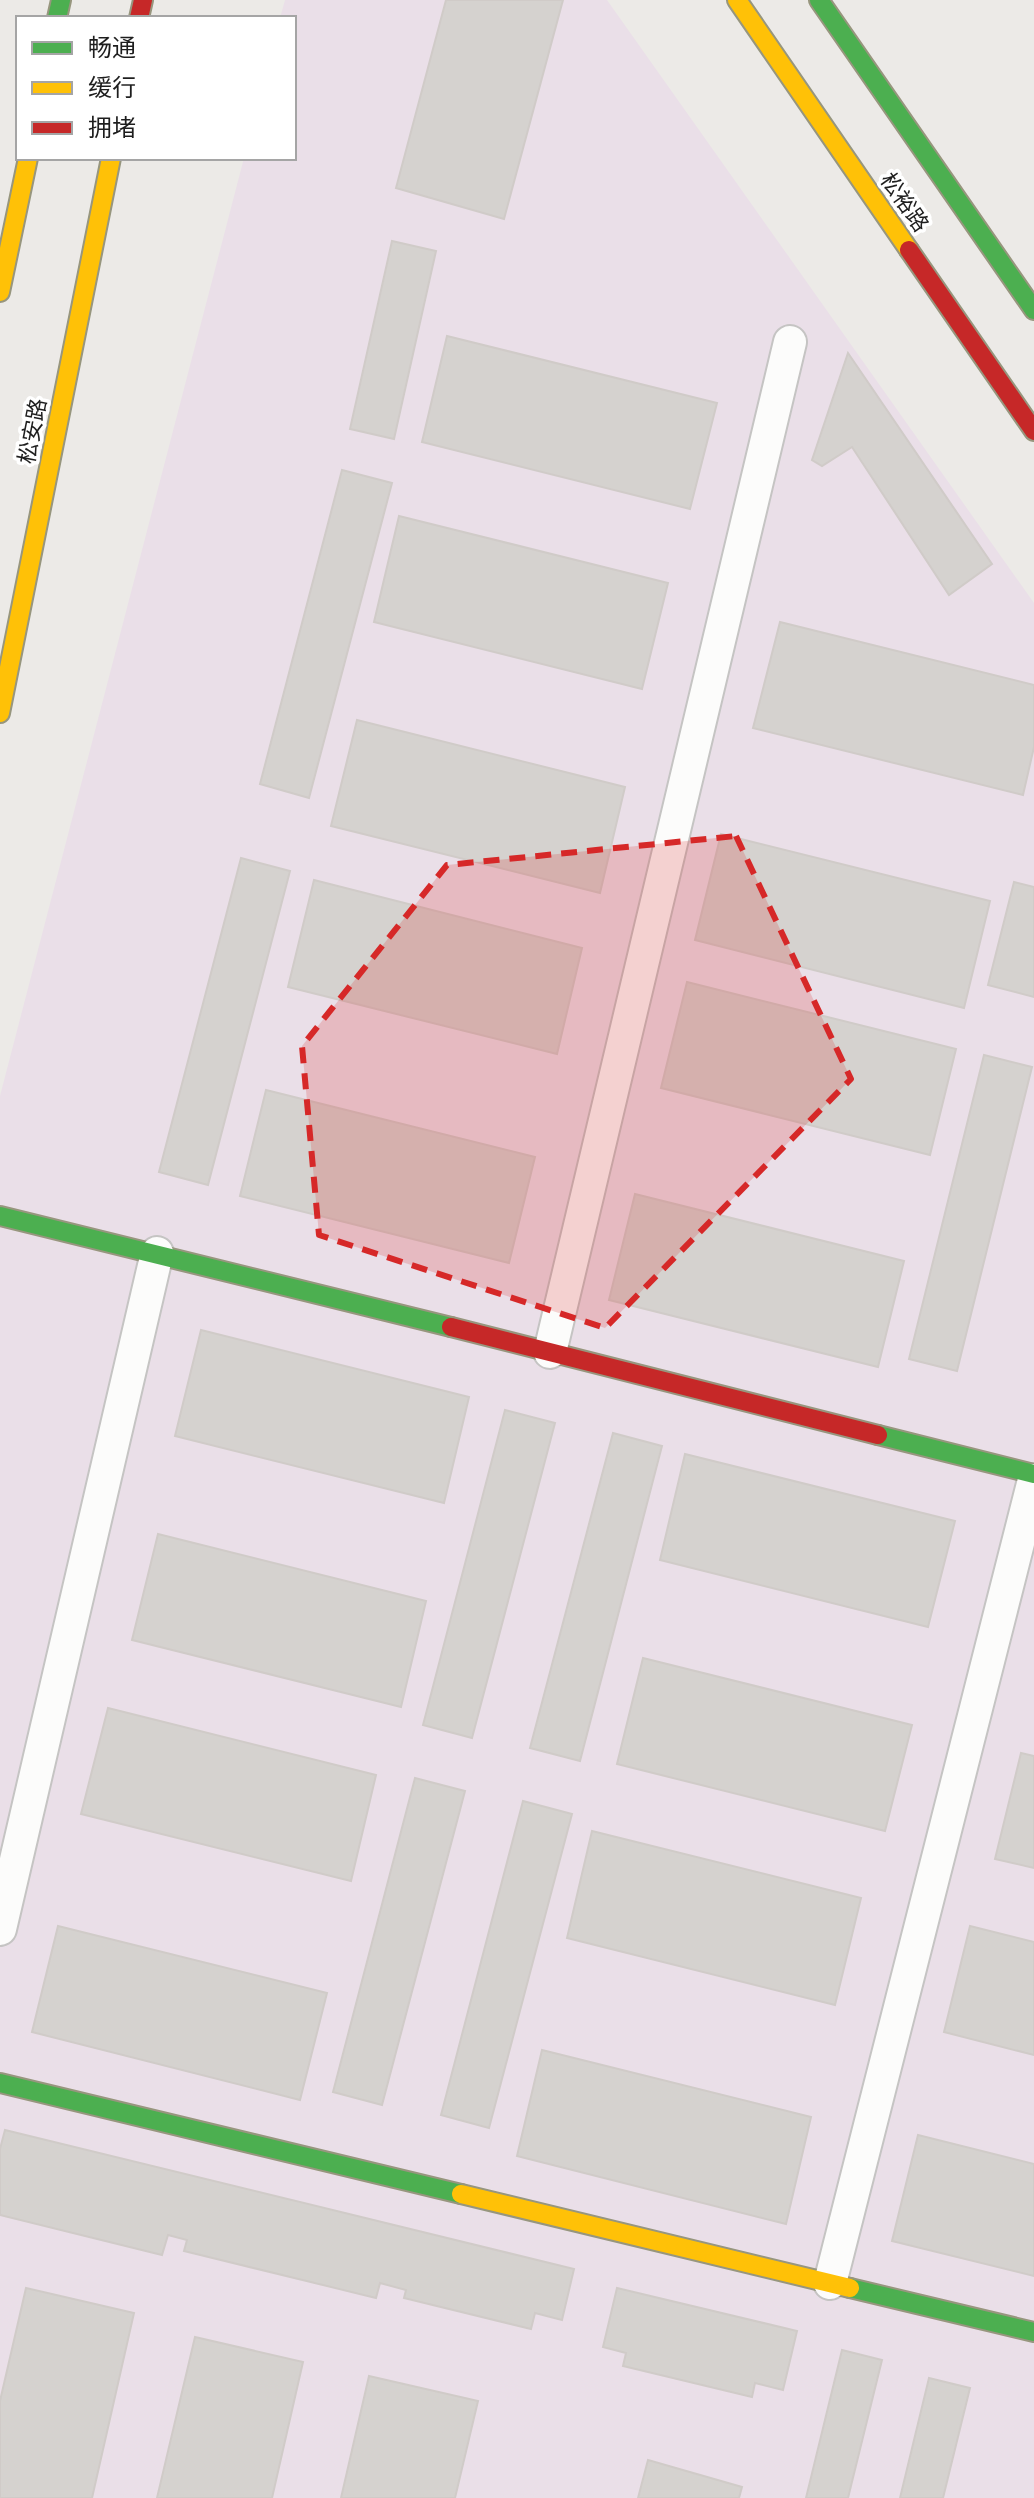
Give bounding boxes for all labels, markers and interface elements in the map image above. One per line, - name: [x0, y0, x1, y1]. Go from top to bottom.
- legend: [16, 16, 296, 160]
- text: 畅通: [88, 32, 136, 63]
- text: 缓行: [88, 72, 136, 103]
- text: 拥堵: [88, 112, 136, 143]
- street label: 松裕路: [875, 167, 935, 237]
- street label: 松安路: [12, 396, 52, 466]

